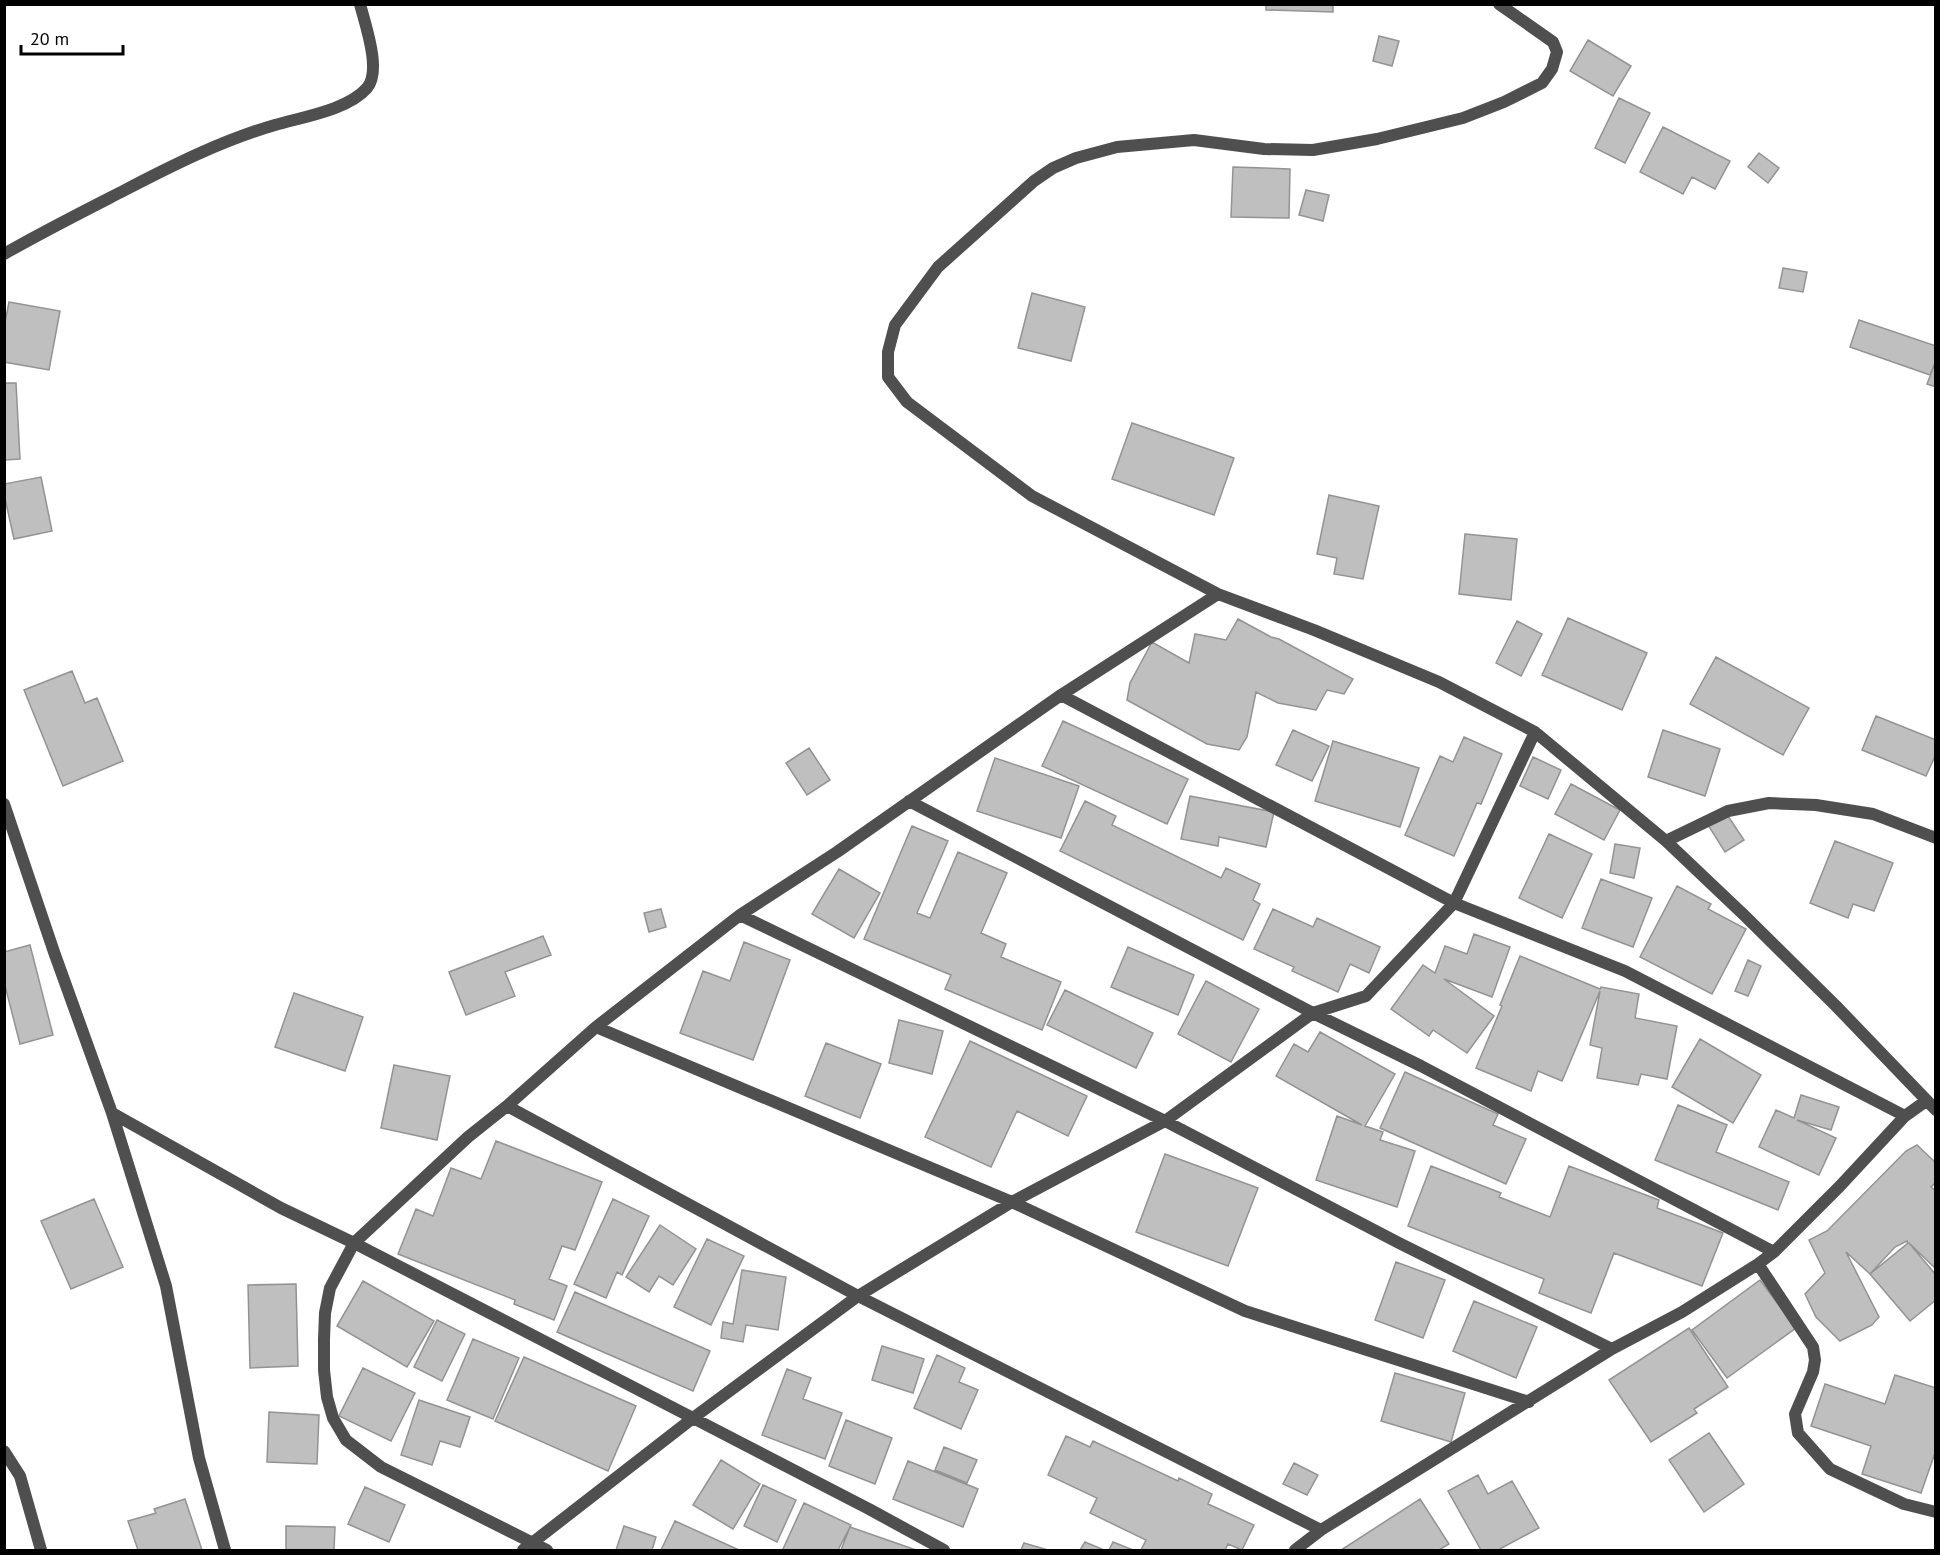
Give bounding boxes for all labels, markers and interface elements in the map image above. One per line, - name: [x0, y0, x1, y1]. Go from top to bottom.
- scale bar: [21, 18, 123, 56]
- text: 20 m: [30, 27, 69, 50]

